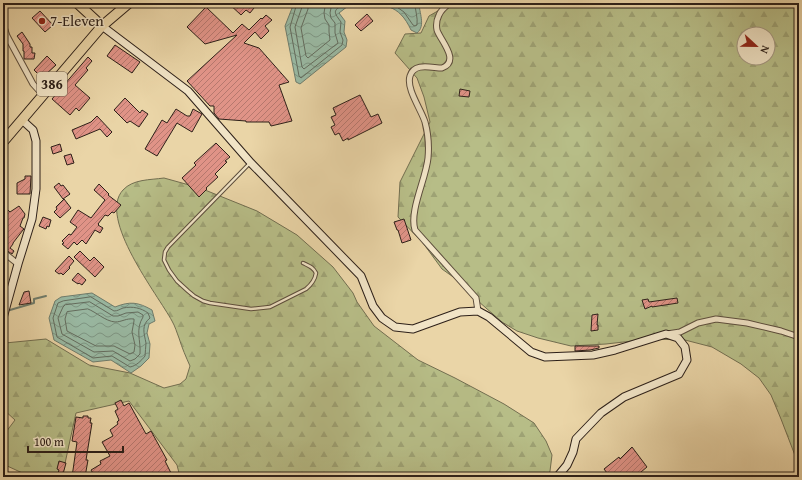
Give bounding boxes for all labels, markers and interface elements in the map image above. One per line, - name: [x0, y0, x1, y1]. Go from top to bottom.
- place label: 7-Eleven: [50, 10, 104, 31]
- marker: 7-Eleven: [37, 16, 47, 26]
- north arrow: [736, 26, 776, 66]
- text: N: [756, 43, 774, 57]
- road number: 386: [37, 72, 67, 96]
- scale bar: [28, 428, 123, 454]
- text: 100 m: [34, 433, 64, 450]

